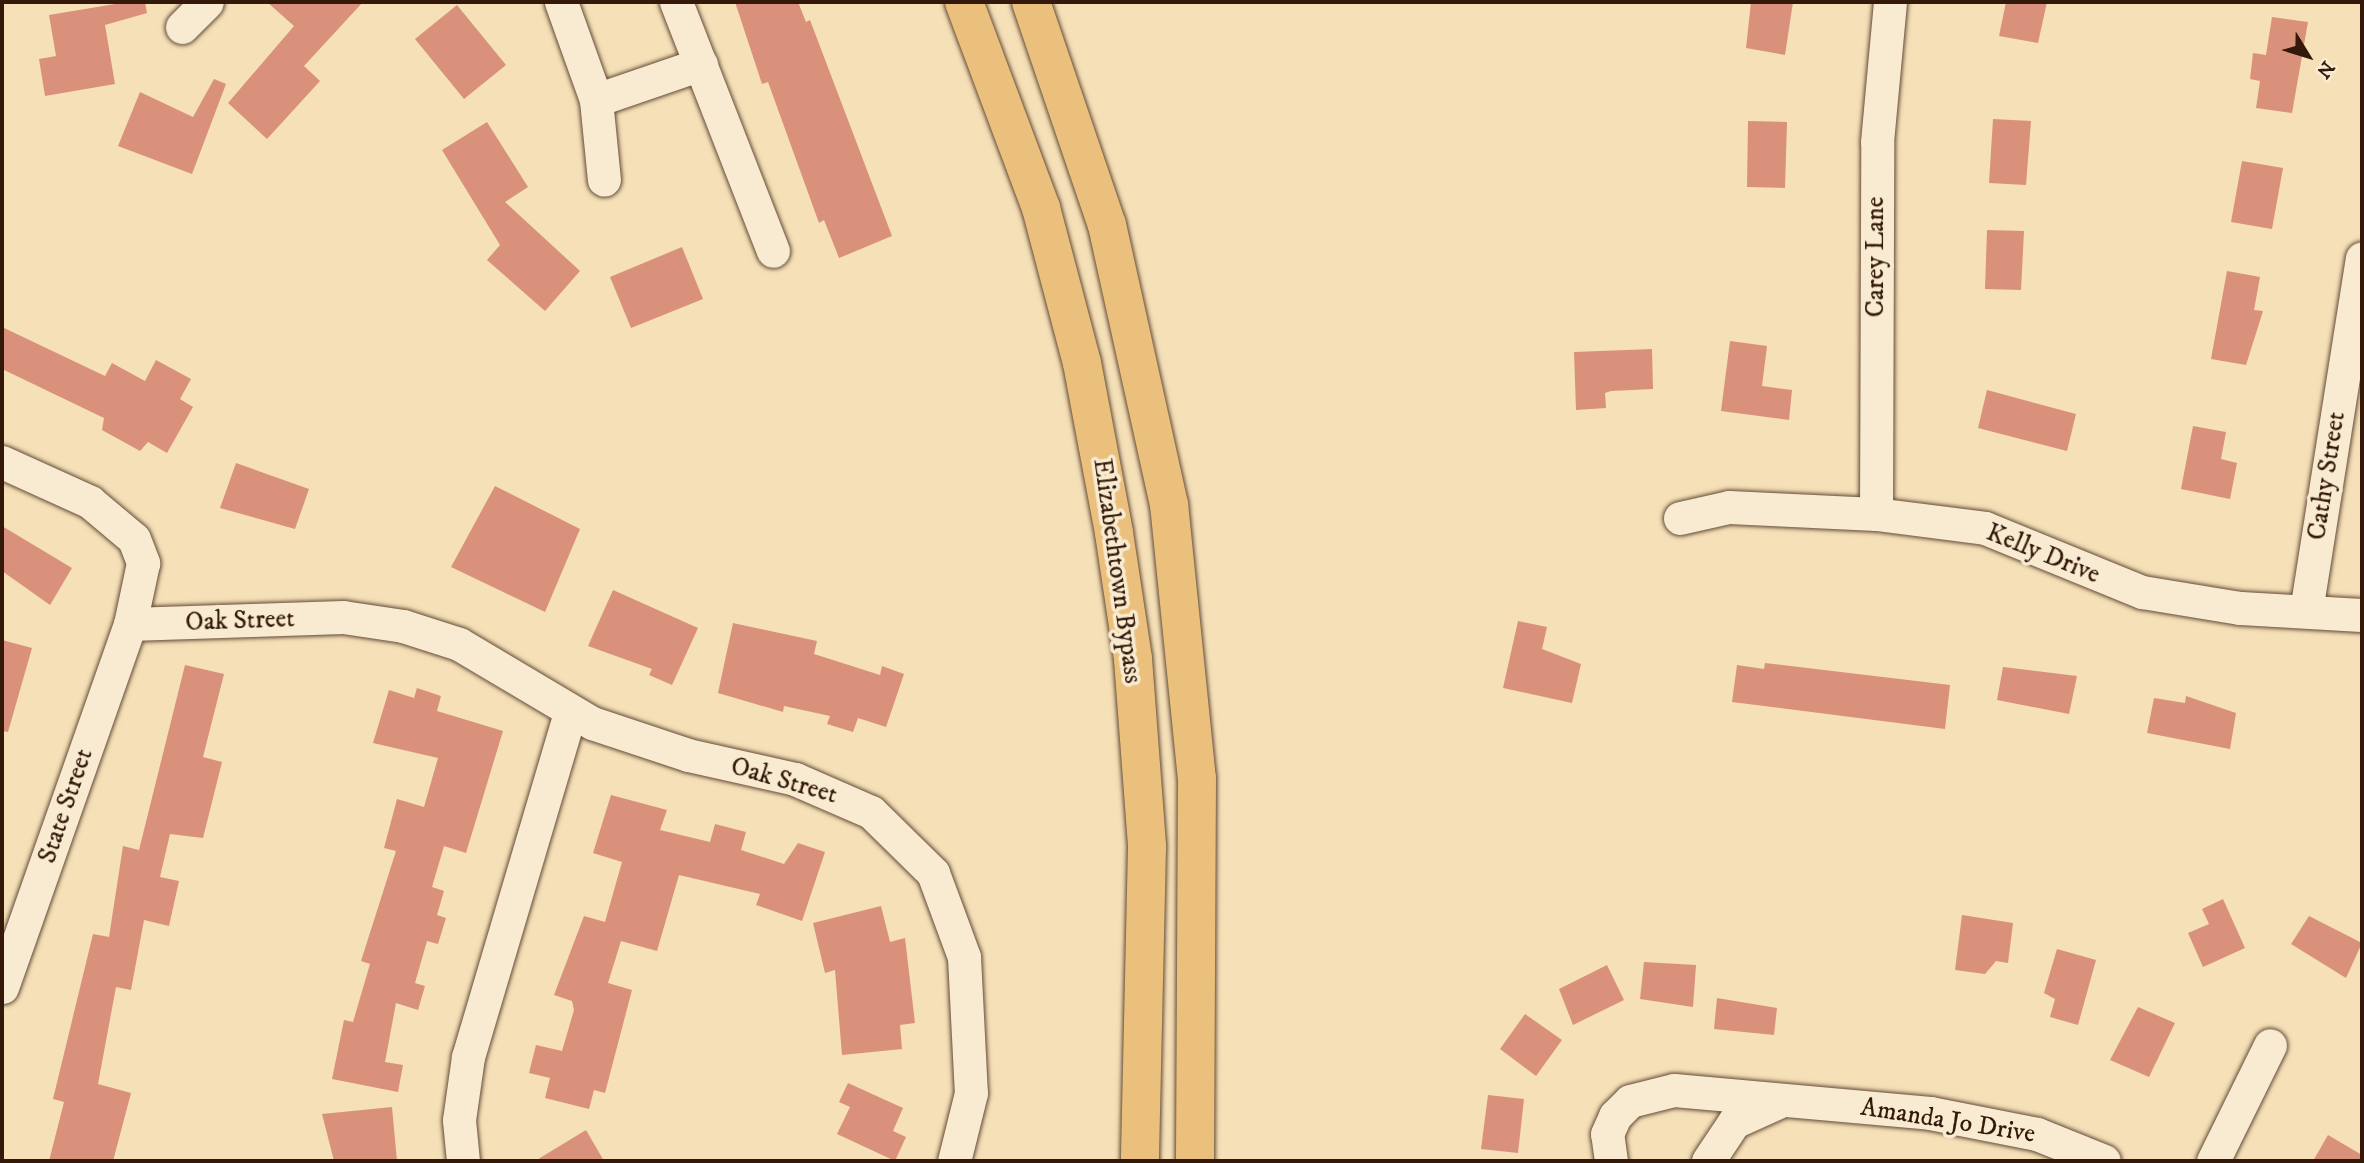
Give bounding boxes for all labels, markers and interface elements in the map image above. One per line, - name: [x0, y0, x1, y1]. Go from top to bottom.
- north arrow: [2273, 21, 2343, 91]
- text: N: [2311, 56, 2339, 82]
- street label: Carey Lane: [1860, 197, 1892, 317]
- street label: Cathy Street: [2301, 410, 2353, 542]
- street label: Elizabethtown Bypass: [1086, 456, 1148, 686]
- street label: Kelly Drive: [1982, 517, 2104, 591]
- street label: Oak Street: [185, 604, 295, 638]
- street label: State Street: [32, 745, 100, 867]
- street label: Oak Street: [727, 751, 841, 811]
- street label: Amanda Jo Drive: [1859, 1092, 2037, 1150]

